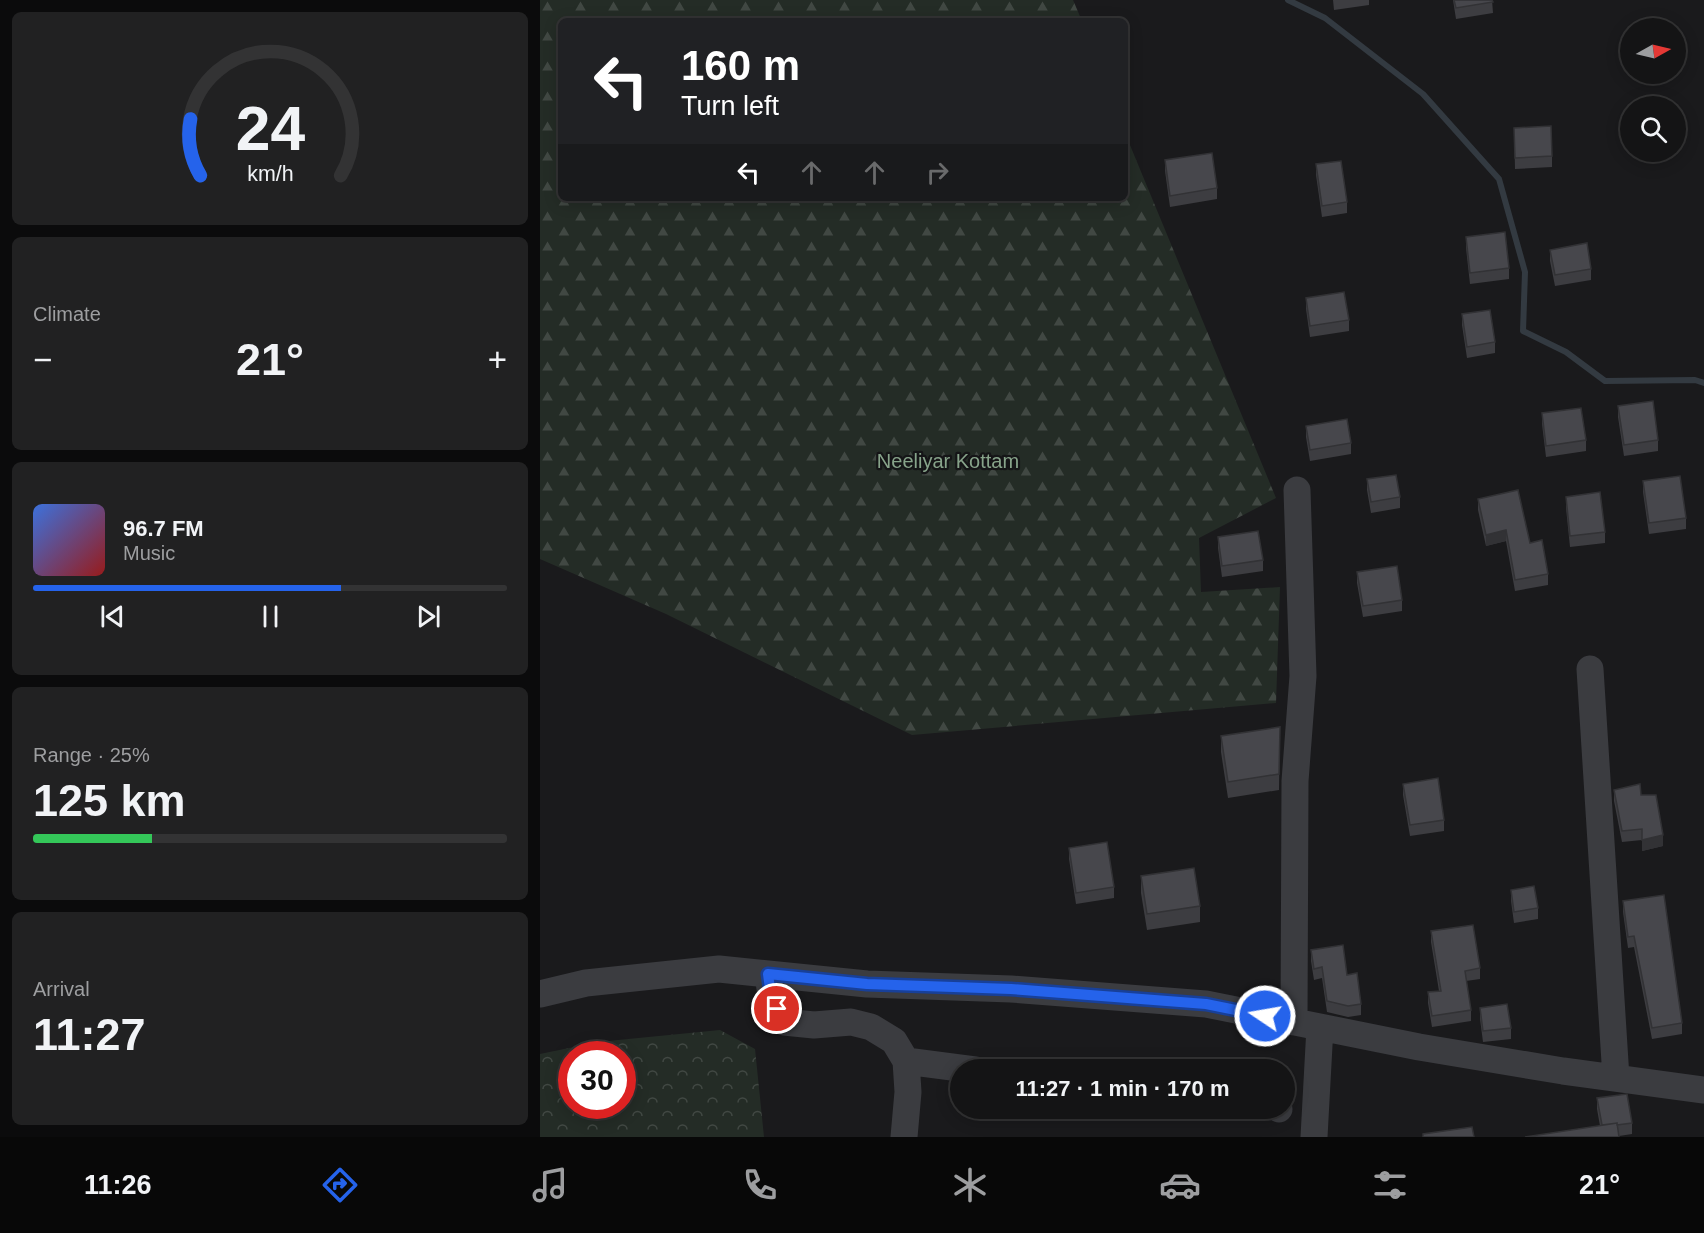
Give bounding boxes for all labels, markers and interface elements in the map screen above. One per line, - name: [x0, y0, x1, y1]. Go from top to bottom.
- north arrow: [1620, 18, 1686, 84]
- map controls: [1620, 18, 1686, 162]
- icon: left: [582, 42, 660, 120]
- text: 160 m: [681, 42, 800, 89]
- text: Turn left: [681, 91, 779, 121]
- text: 24: [235, 94, 305, 163]
- button: search: [1620, 96, 1686, 162]
- icon: left: [732, 156, 765, 189]
- icon: ahead: [795, 156, 828, 189]
- icon: ahead: [858, 156, 891, 189]
- icon: right: [921, 156, 954, 189]
- text: km/h: [247, 162, 293, 186]
- text: Climate: [33, 303, 101, 325]
- text: 21°: [236, 334, 304, 385]
- text: −: [33, 341, 52, 378]
- text: +: [488, 341, 507, 378]
- park label: Neeliyar Kottam: [877, 450, 1019, 472]
- text: 96.7 FM: [123, 516, 204, 541]
- text: Music: [123, 542, 175, 564]
- icon: previous: [96, 600, 129, 633]
- icon: pause: [254, 600, 287, 633]
- icon: next: [412, 600, 445, 633]
- text: Range · 25%: [33, 744, 150, 766]
- text: 125 km: [33, 775, 186, 826]
- text: Arrival: [33, 978, 90, 1000]
- pin: [751, 983, 802, 1034]
- position arrow: [1233, 984, 1297, 1048]
- icon: arrive: [760, 992, 793, 1025]
- text: 11:27: [33, 1009, 146, 1060]
- speed limit sign: 30: [558, 1041, 636, 1119]
- text: 11:27 · 1 min · 170 m: [1016, 1076, 1230, 1101]
- icon: directions: [319, 1164, 361, 1206]
- icon: music: [529, 1164, 571, 1206]
- icon: phone: [739, 1164, 781, 1206]
- icon: climate: [949, 1164, 991, 1206]
- icon: car: [1159, 1164, 1201, 1206]
- icon: filters: [1369, 1164, 1411, 1206]
- text: 11:26: [84, 1170, 152, 1200]
- text: 21°: [1579, 1170, 1620, 1200]

